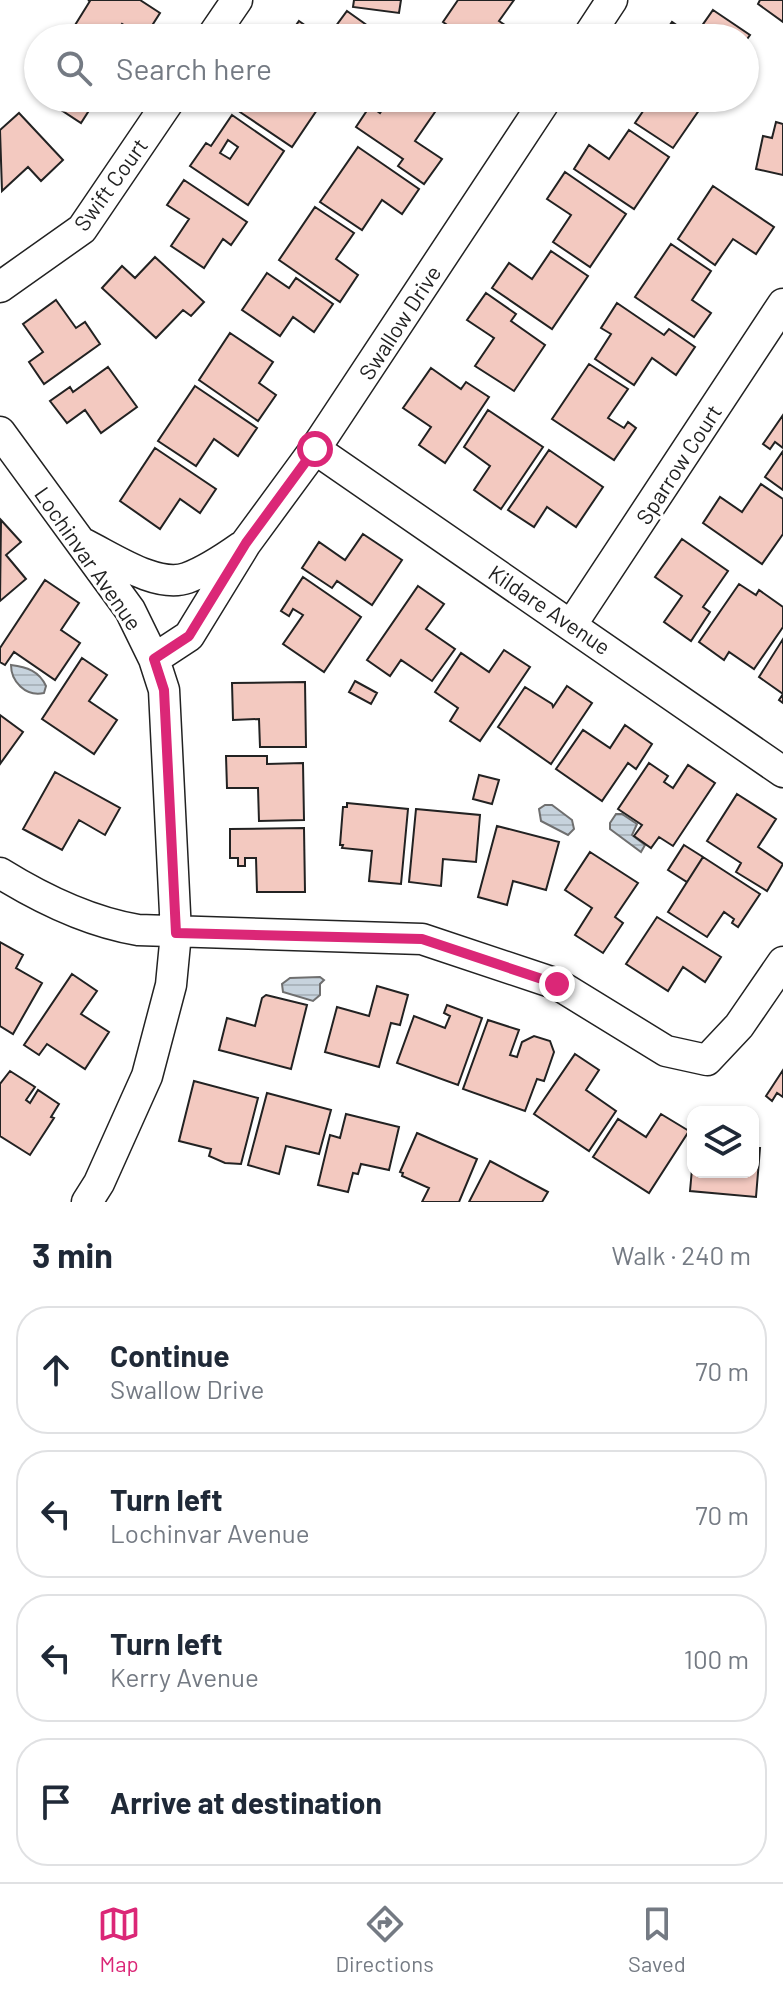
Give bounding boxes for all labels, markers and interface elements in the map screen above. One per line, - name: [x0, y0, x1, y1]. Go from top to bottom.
- search box: [24, 24, 759, 112]
- icon: search: [52, 46, 96, 90]
- text: Search here: [116, 50, 272, 86]
- street label: Swift Court: [68, 133, 152, 235]
- street label: Swallow Drive: [353, 260, 445, 384]
- street label: Sparrow Court: [630, 399, 726, 529]
- route start: [297, 431, 333, 467]
- street label: Lochinvar Avenue: [30, 481, 148, 635]
- street label: Kildare Avenue: [484, 559, 616, 659]
- route end: [539, 966, 575, 1002]
- map controls: [687, 1106, 759, 1178]
- button: layers: [687, 1106, 759, 1178]
- text: 3 min: [32, 1234, 113, 1275]
- text: Walk · 240 m: [612, 1239, 751, 1270]
- text: Continue: [110, 1337, 230, 1373]
- icon: ahead: [34, 1348, 78, 1392]
- text: 70 m: [695, 1355, 749, 1386]
- text: Swallow Drive: [110, 1373, 264, 1404]
- text: Turn left: [110, 1481, 223, 1517]
- icon: left: [34, 1492, 78, 1536]
- text: 70 m: [695, 1499, 749, 1530]
- text: Lochinvar Avenue: [110, 1517, 310, 1548]
- text: Turn left: [110, 1625, 223, 1661]
- icon: left: [34, 1636, 78, 1680]
- text: 100 m: [684, 1643, 749, 1674]
- text: Kerry Avenue: [110, 1661, 259, 1692]
- icon: arrive: [34, 1780, 78, 1824]
- text: Arrive at destination: [110, 1784, 382, 1820]
- tab: Map: [97, 1902, 141, 1976]
- tab: Directions: [335, 1902, 434, 1976]
- tab: Saved: [628, 1902, 686, 1976]

